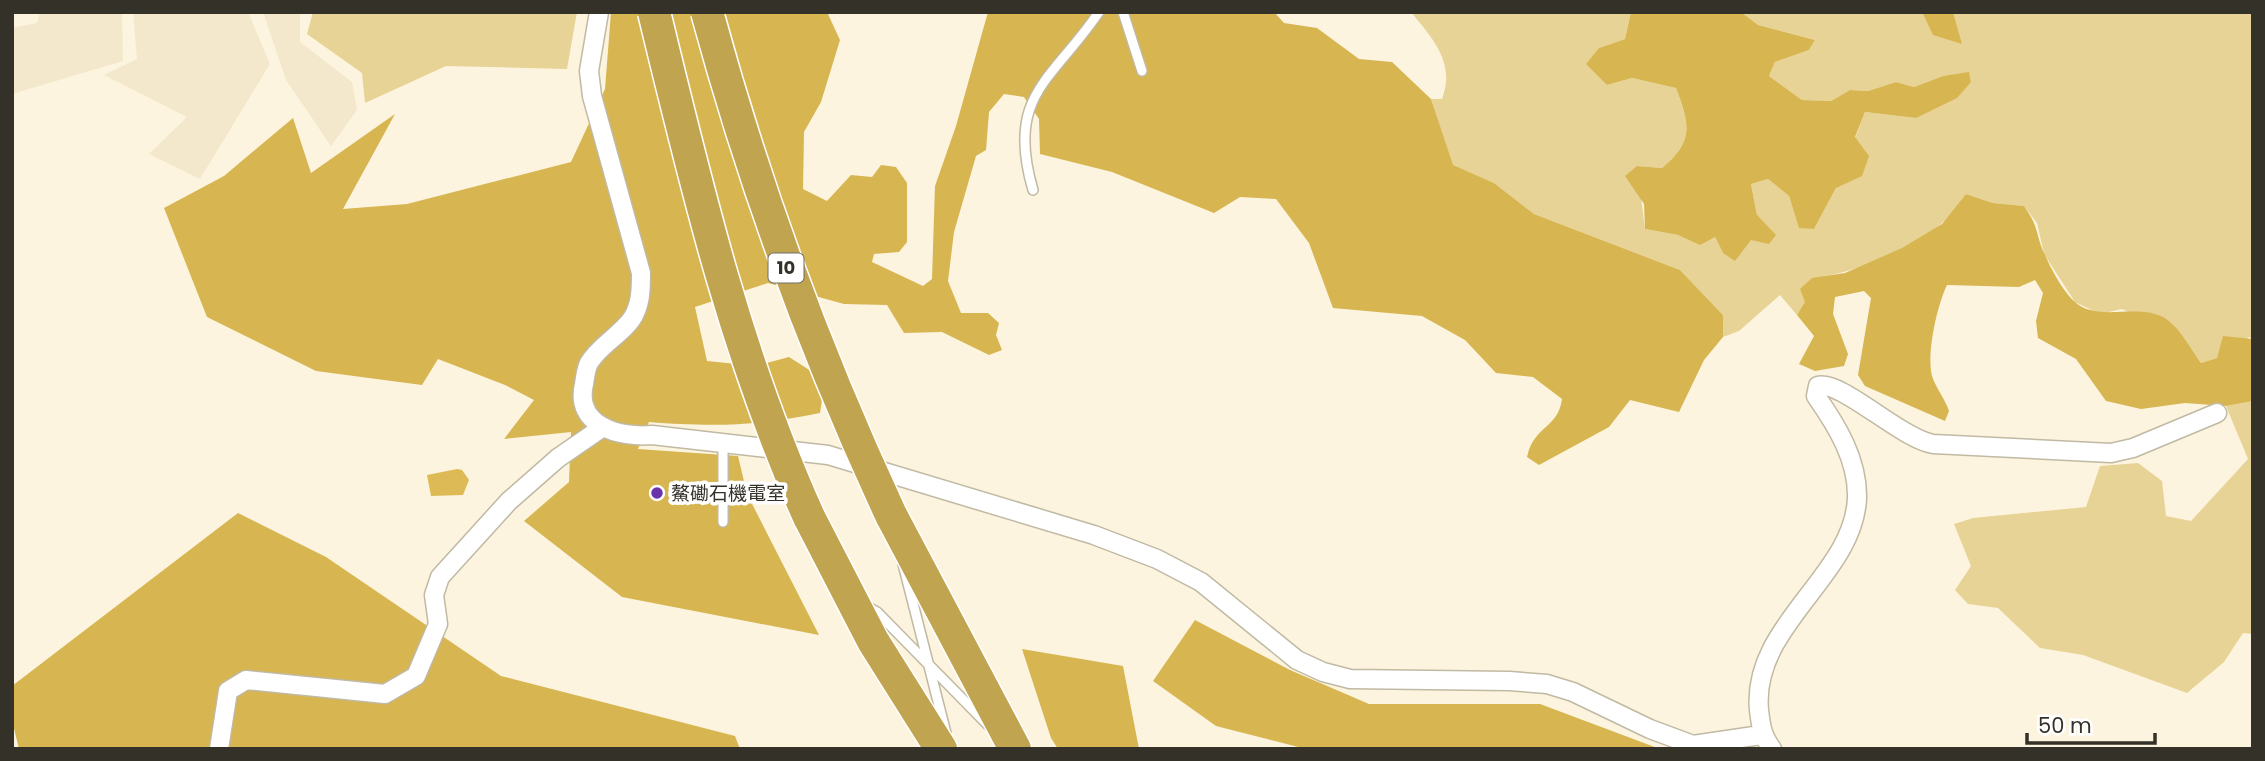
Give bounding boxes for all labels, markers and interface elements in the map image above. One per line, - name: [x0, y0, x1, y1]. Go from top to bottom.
- road number: 10: [768, 254, 804, 282]
- place label: 鰲磡石機電室: [671, 480, 785, 507]
- marker: 鰲磡石機電室: [649, 485, 665, 501]
- scale bar: [2027, 702, 2155, 746]
- text: 50 m: [2038, 711, 2092, 740]

